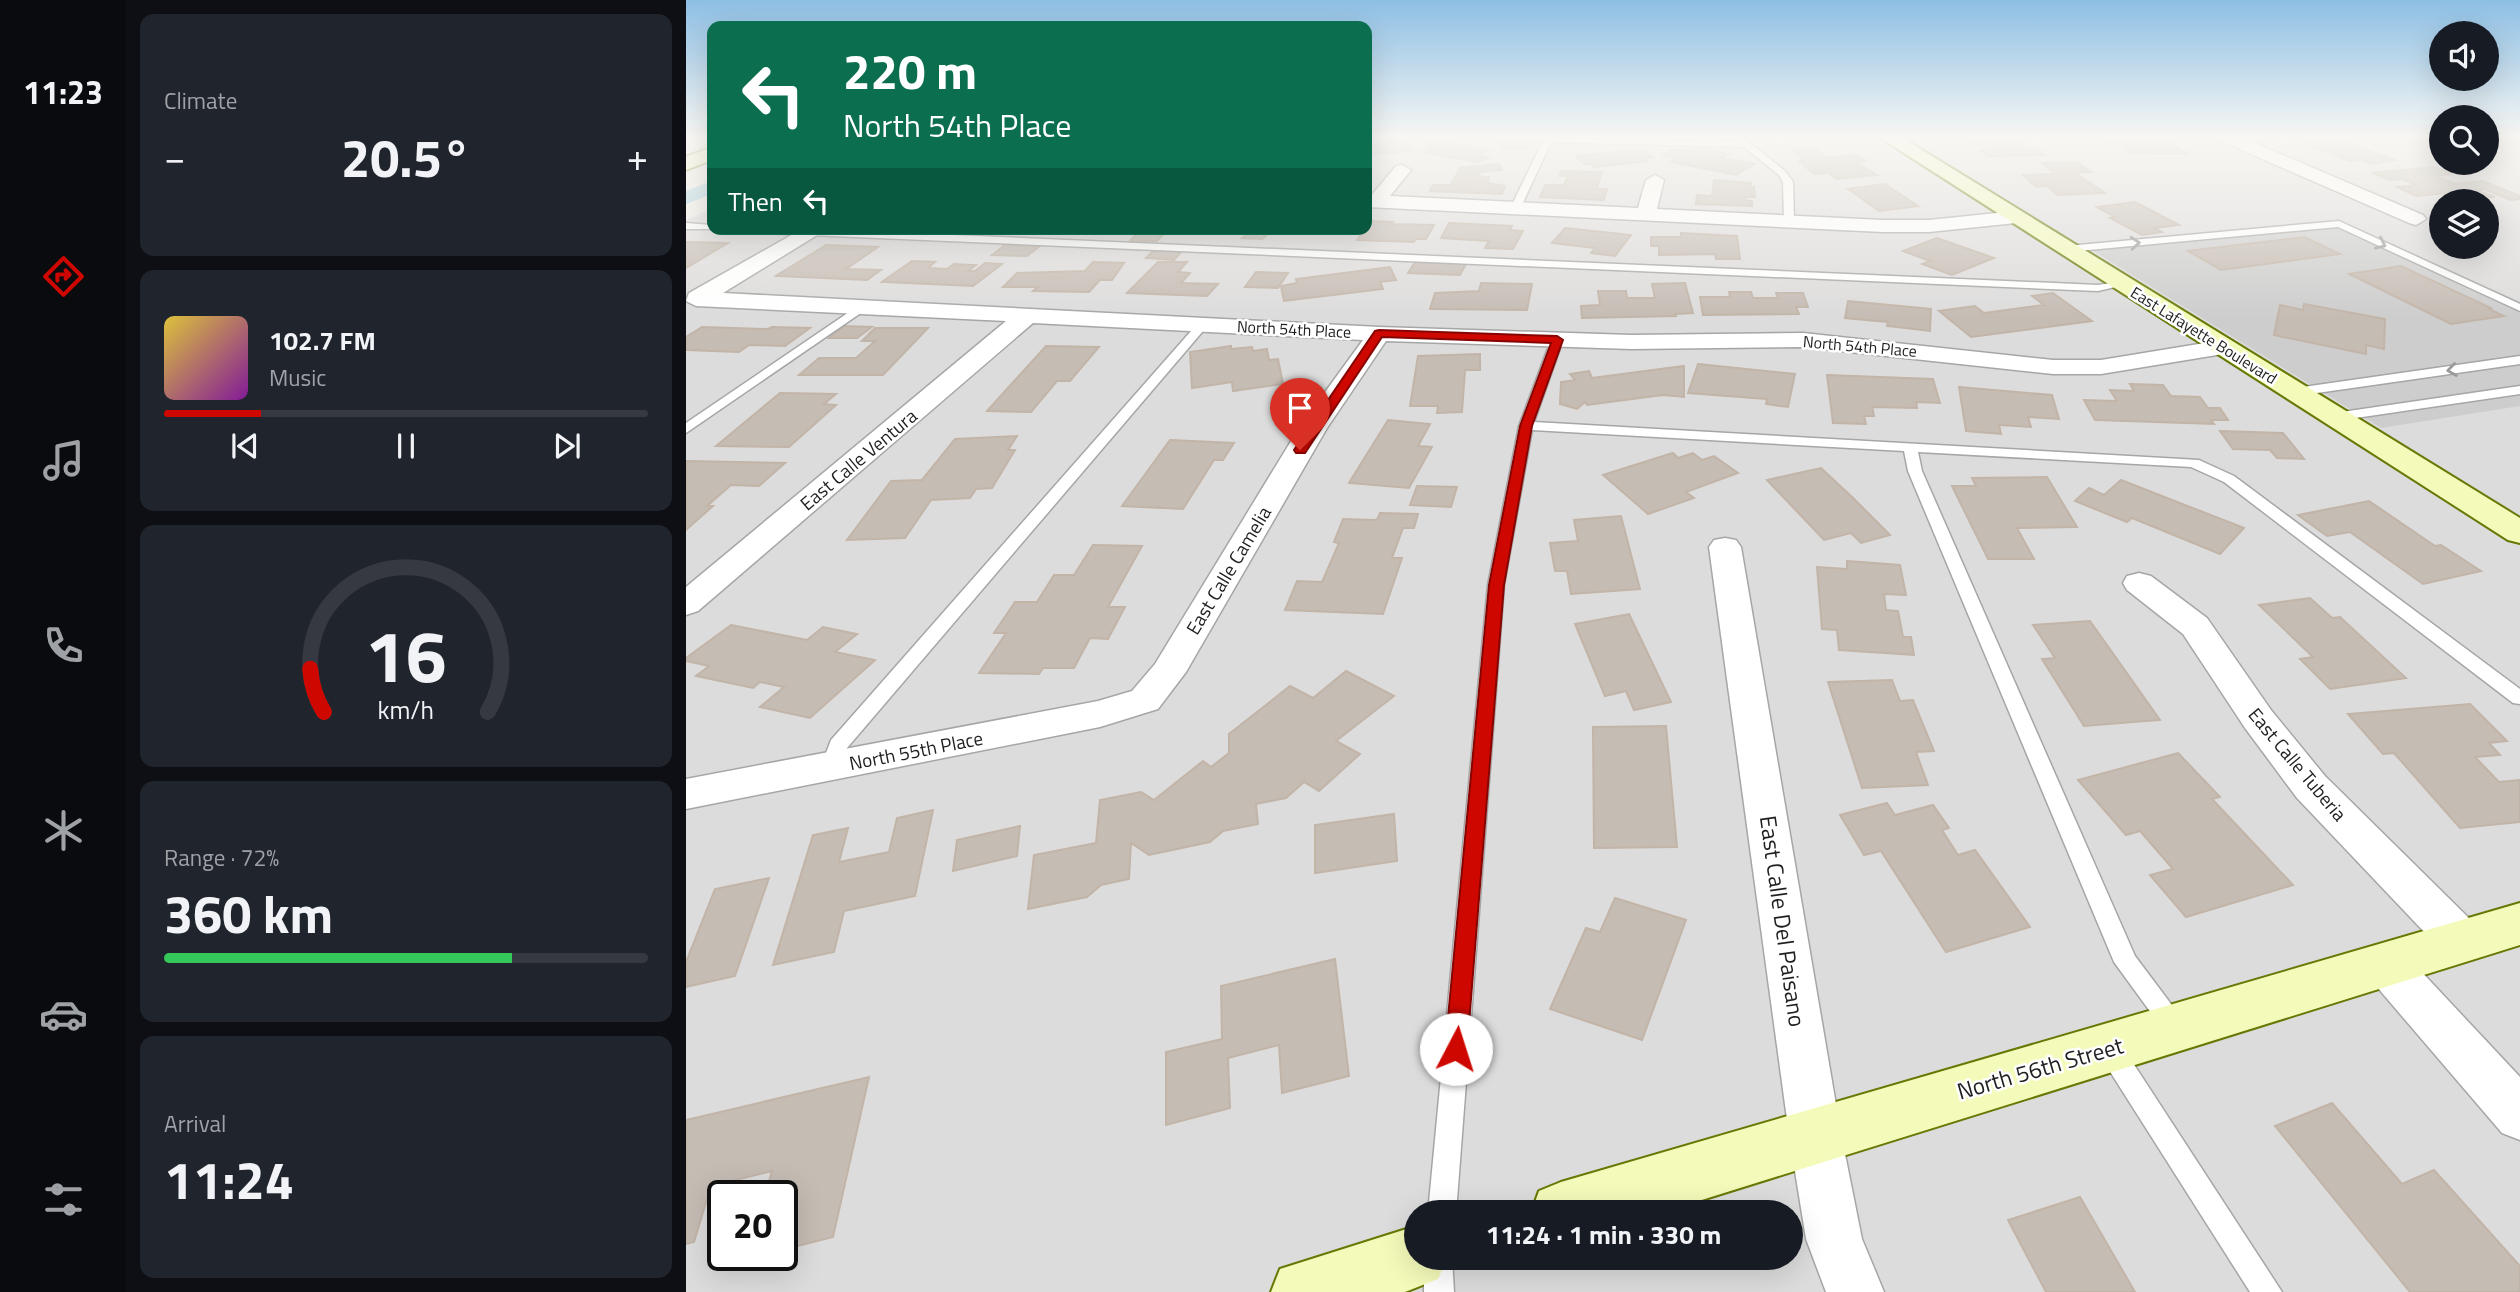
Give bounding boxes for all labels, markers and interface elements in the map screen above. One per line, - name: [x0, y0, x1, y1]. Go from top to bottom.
- map controls: [2429, 21, 2499, 259]
- button: sound: [2429, 21, 2499, 91]
- text: 220 m: [843, 33, 977, 108]
- icon: left: [728, 49, 819, 140]
- text: 11:23: [23, 68, 103, 116]
- text: Climate: [164, 83, 237, 118]
- text: North 54th Place: [843, 101, 1072, 149]
- button: search: [2429, 105, 2499, 175]
- text: 20.5°: [341, 118, 471, 197]
- text: −: [164, 128, 185, 186]
- text: +: [627, 128, 648, 186]
- text: Then: [728, 182, 783, 221]
- icon: left: [797, 182, 835, 220]
- button: layers: [2429, 189, 2499, 259]
- one-way arrow: [2129, 236, 2140, 251]
- one-way arrow: [2374, 236, 2387, 250]
- icon: directions: [39, 252, 88, 301]
- street label: East Lafayette Boulevard: [2126, 280, 2282, 390]
- street label: North 54th Place: [1236, 314, 1352, 344]
- text: 102.7 FM: [269, 321, 376, 360]
- street label: North 54th Place: [1802, 329, 1918, 363]
- text: Music: [269, 360, 326, 395]
- one-way arrow: [2447, 362, 2458, 377]
- pin: [1270, 378, 1330, 450]
- icon: arrive: [1281, 389, 1319, 427]
- street label: East Calle Ventura: [793, 401, 923, 517]
- icon: previous: [226, 427, 264, 465]
- icon: pause: [387, 427, 425, 465]
- icon: next: [548, 427, 586, 465]
- icon: music: [39, 436, 88, 485]
- street label: East Calle Camelia: [1178, 500, 1278, 640]
- text: 16: [365, 600, 447, 710]
- icon: phone: [39, 621, 88, 670]
- text: km/h: [378, 691, 434, 729]
- street label: East Calle Tuberia: [2242, 701, 2355, 827]
- street label: North 55th Place: [847, 723, 985, 777]
- icon: climate: [39, 806, 88, 855]
- street label: East Calle Del Paisano: [1751, 813, 1815, 1029]
- text: Range · 72%: [164, 840, 279, 875]
- text: 360 km: [164, 874, 333, 953]
- icon: car: [39, 990, 88, 1039]
- position arrow: [1419, 1012, 1493, 1086]
- street label: North 56th Street: [1953, 1028, 2127, 1108]
- text: Arrival: [164, 1106, 226, 1141]
- text: 11:24: [164, 1140, 294, 1219]
- icon: filters: [39, 1175, 88, 1224]
- speed limit sign: 20: [707, 1180, 798, 1271]
- text: 11:24 · 1 min · 330 m: [1486, 1215, 1721, 1254]

